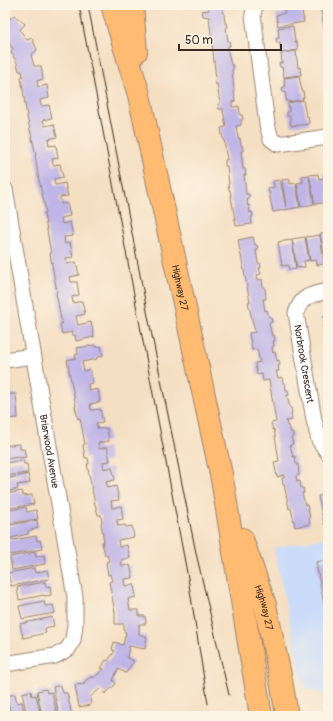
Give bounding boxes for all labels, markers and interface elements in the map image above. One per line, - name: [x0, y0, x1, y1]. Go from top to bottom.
- scale bar: [179, 26, 281, 52]
- text: 50 m: [185, 33, 213, 48]
- street label: Highway 27: [169, 264, 191, 313]
- street label: Norbrook Crescent: [291, 324, 316, 405]
- street label: Briarwood Avenue: [37, 414, 61, 489]
- street label: Highway 27: [251, 583, 275, 632]

